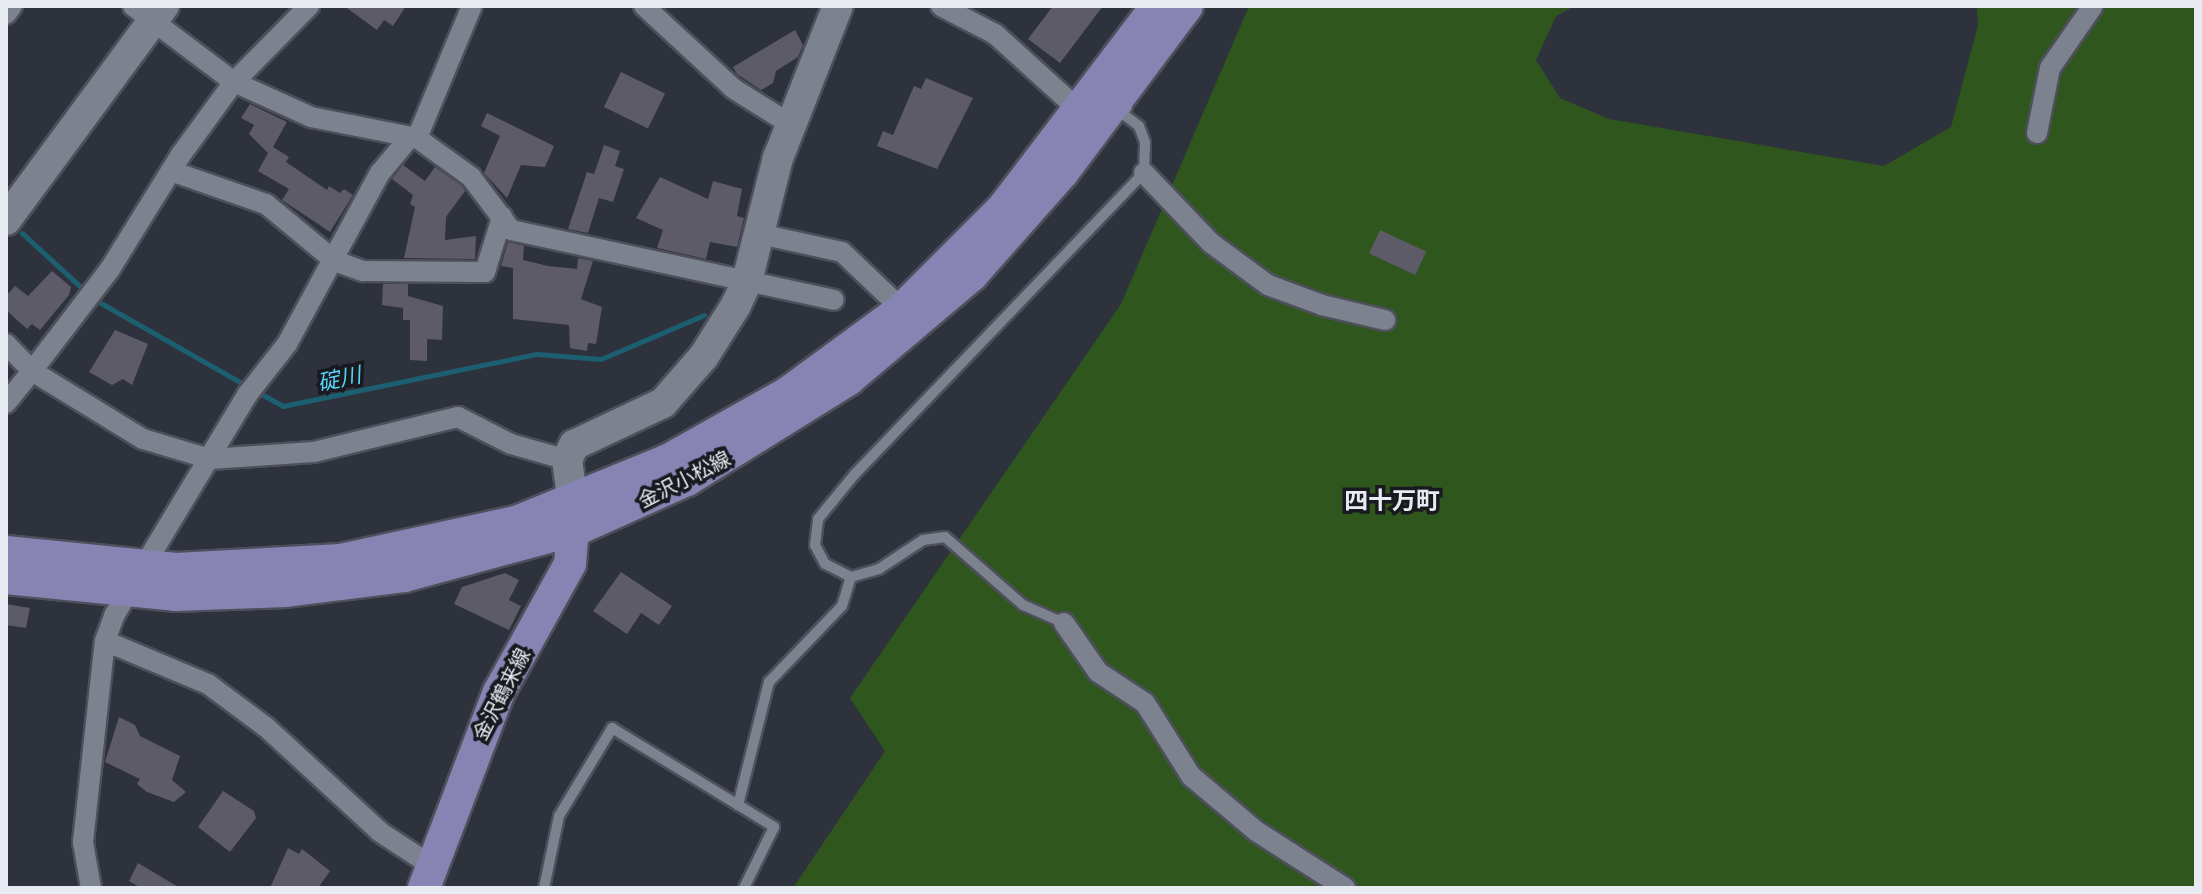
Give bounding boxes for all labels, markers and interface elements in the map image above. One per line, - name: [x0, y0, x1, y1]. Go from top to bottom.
- water label: 碇川: [315, 361, 363, 395]
- street label: 金沢小松線: [634, 446, 734, 512]
- district label: 四十万町: [1344, 486, 1440, 514]
- street label: 金沢鶴来線: [468, 644, 534, 744]

